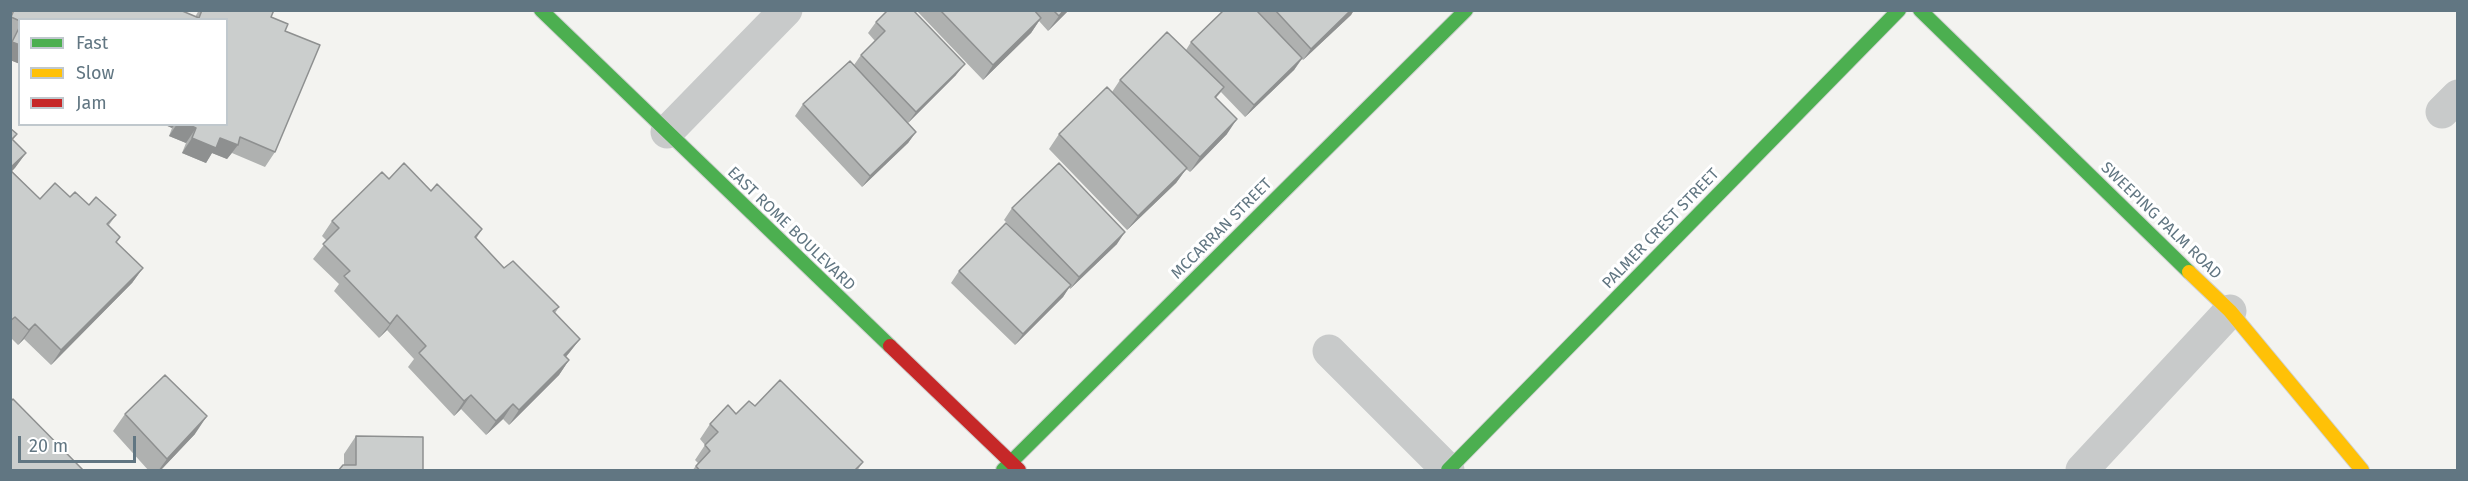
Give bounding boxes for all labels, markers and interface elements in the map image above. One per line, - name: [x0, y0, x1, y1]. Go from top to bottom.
- legend: [18, 18, 228, 126]
- text: Fast: [76, 32, 108, 54]
- text: Slow: [76, 62, 114, 84]
- text: Jam: [76, 92, 107, 114]
- street label: SWEEPING PALM ROAD: [2097, 158, 2225, 284]
- street label: EAST ROME BOULEVARD: [723, 163, 859, 295]
- street label: PALMER CREST STREET: [1599, 165, 1723, 293]
- street label: MCCARRAN STREET: [1168, 175, 1276, 283]
- scale bar: [21, 424, 140, 462]
- text: 20 m: [29, 435, 68, 457]

